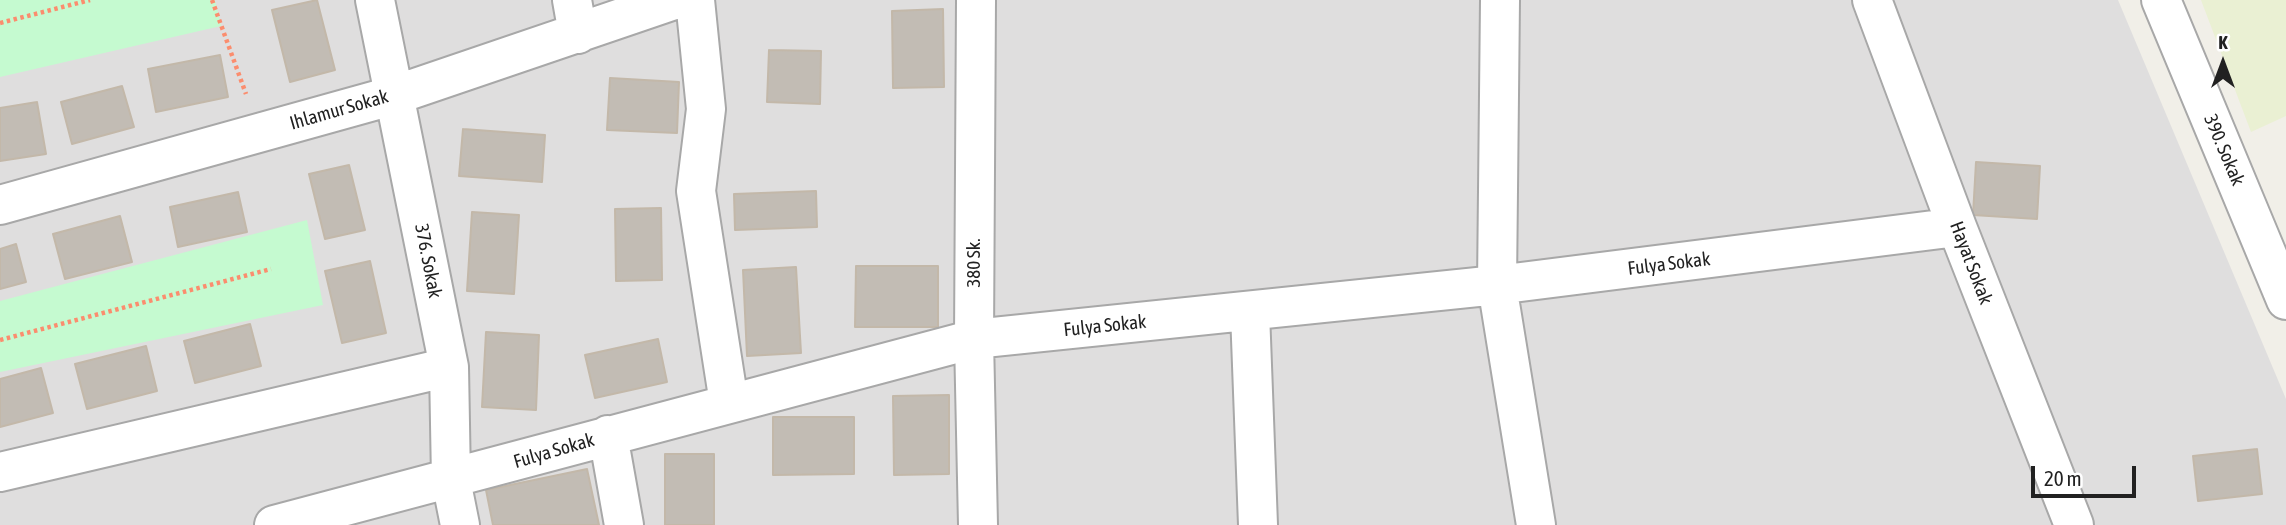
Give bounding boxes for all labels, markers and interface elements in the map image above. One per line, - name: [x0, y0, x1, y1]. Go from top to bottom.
- north arrow: [2188, 28, 2258, 98]
- text: K: [2218, 31, 2228, 53]
- street label: Ihlamur Sokak: [287, 85, 391, 135]
- street label: 390. Sokak: [2199, 111, 2249, 189]
- street label: Hayat Sokak: [1945, 218, 1997, 308]
- street label: 376. Sokak: [410, 222, 446, 300]
- street label: 380 Sk.: [963, 238, 985, 288]
- street label: Fulya Sokak: [1626, 248, 1712, 280]
- street label: Fulya Sokak: [1063, 310, 1147, 342]
- street label: Fulya Sokak: [511, 429, 597, 473]
- scale bar: [2034, 452, 2139, 496]
- text: 20 m: [2044, 466, 2082, 490]

